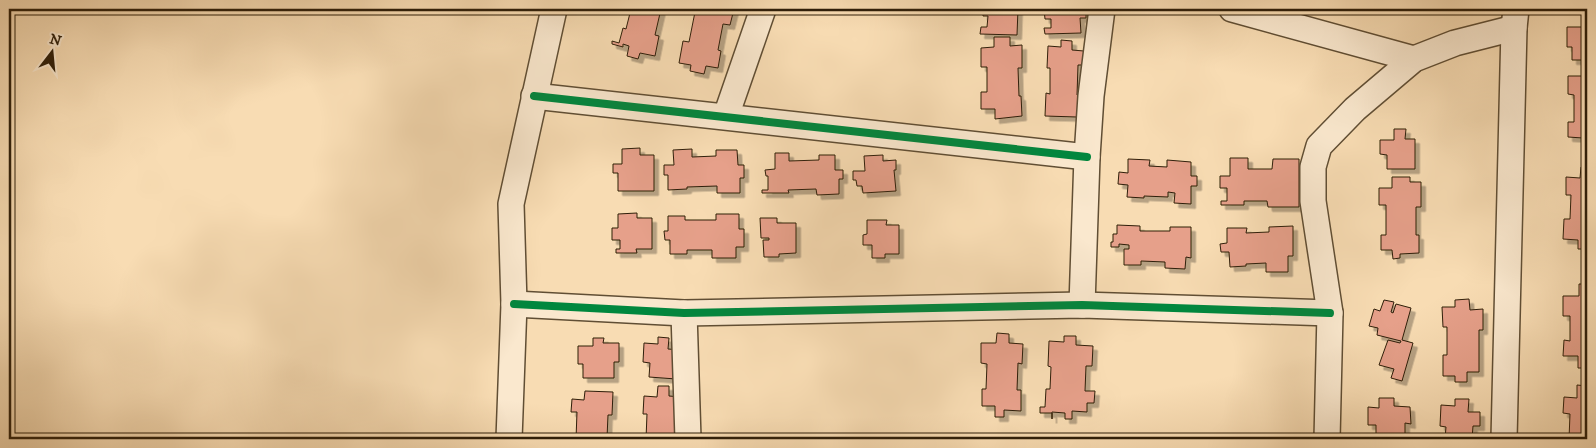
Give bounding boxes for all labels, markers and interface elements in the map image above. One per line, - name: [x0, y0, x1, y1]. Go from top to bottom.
- north arrow: [28, 28, 78, 78]
- text: N: [47, 30, 64, 51]

